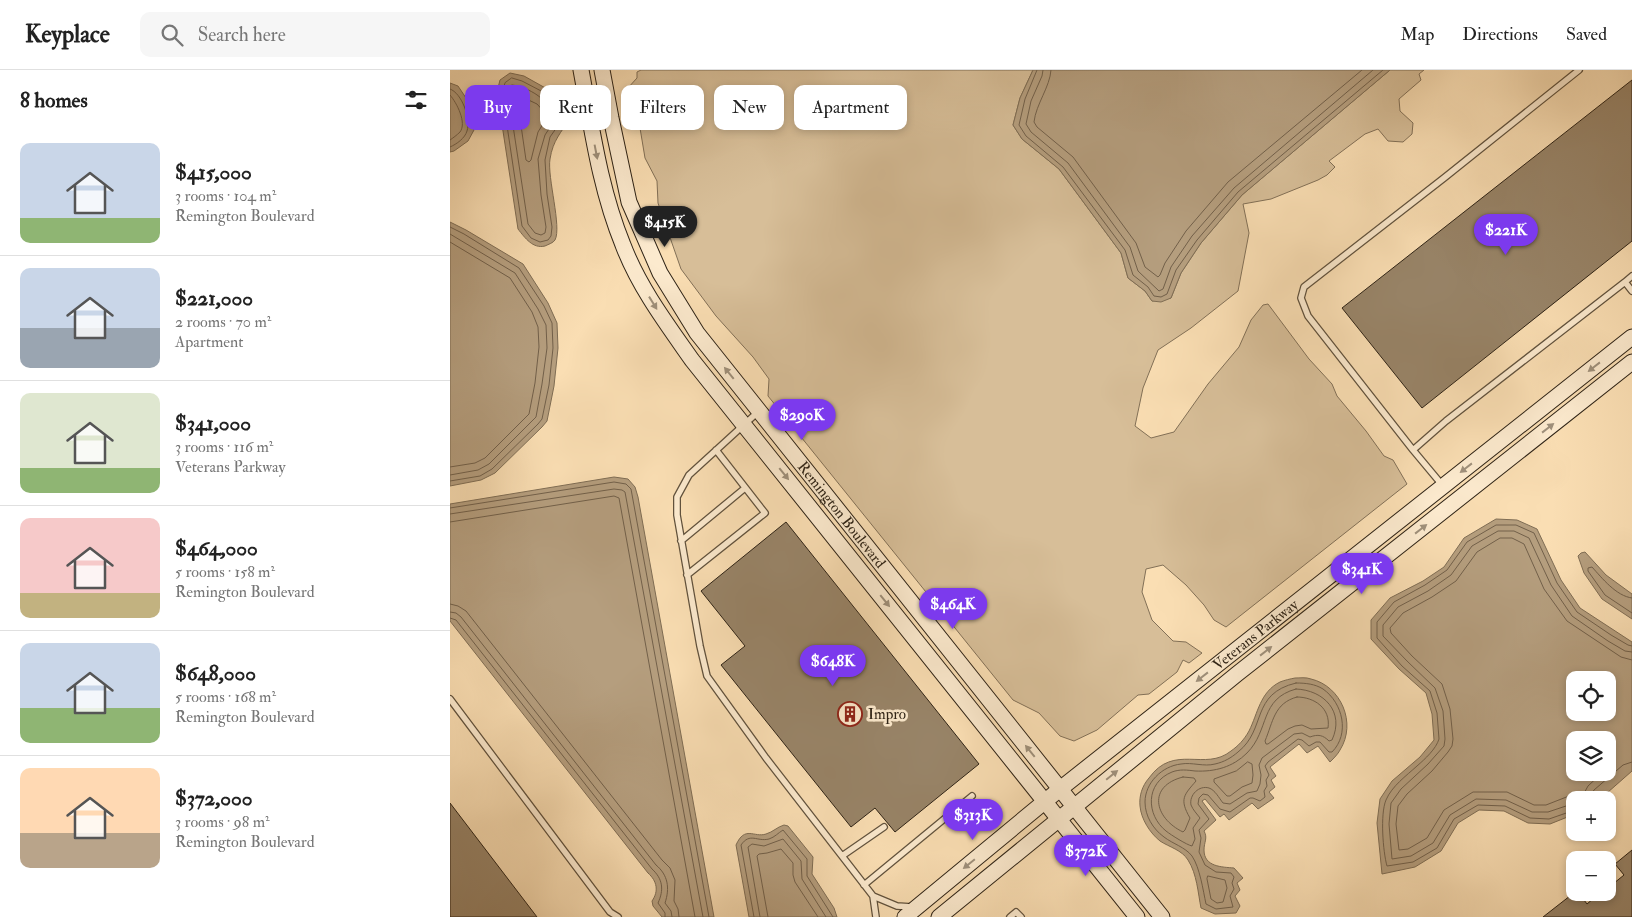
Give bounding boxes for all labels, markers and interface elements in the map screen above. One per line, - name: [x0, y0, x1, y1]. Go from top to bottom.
- search box: [140, 12, 490, 57]
- text: Keyplace: [25, 19, 110, 50]
- icon: search: [158, 21, 186, 49]
- text: Search here: [198, 23, 286, 47]
- text: Map: [1401, 23, 1434, 46]
- text: Directions: [1462, 23, 1538, 46]
- text: Saved: [1566, 23, 1607, 46]
- chip: Buy: [465, 85, 530, 130]
- chip: Rent: [540, 85, 611, 130]
- chip: Filters: [621, 85, 704, 130]
- chip: New: [714, 85, 784, 130]
- chip: Apartment: [794, 85, 907, 130]
- icon: filters: [402, 86, 430, 114]
- text: 8 homes: [20, 87, 88, 114]
- one-way arrow: [592, 145, 600, 161]
- text: $415,000: [175, 159, 252, 186]
- icon: home: [60, 163, 120, 223]
- text: 3 rooms · 104 m²: [175, 186, 276, 206]
- text: Remington Boulevard: [175, 206, 315, 226]
- pin: $415K: [630, 206, 700, 248]
- text: $415K: [644, 212, 686, 232]
- pin: $221K: [1471, 214, 1541, 256]
- text: $221K: [1485, 220, 1527, 240]
- text: $221,000: [175, 285, 253, 312]
- icon: home: [60, 288, 120, 348]
- one-way arrow: [648, 297, 658, 310]
- text: 2 rooms · 70 m²: [175, 312, 271, 332]
- text: Apartment: [175, 332, 243, 352]
- one-way arrow: [1588, 361, 1601, 372]
- one-way arrow: [724, 367, 735, 380]
- pin: $290K: [767, 398, 837, 441]
- text: $290K: [780, 405, 824, 425]
- text: $341,000: [175, 410, 251, 437]
- icon: home: [60, 413, 120, 473]
- one-way arrow: [1541, 423, 1554, 434]
- text: 3 rooms · 116 m²: [175, 437, 273, 457]
- text: Veterans Parkway: [175, 457, 285, 477]
- street label: Remington Boulevard: [793, 458, 890, 573]
- one-way arrow: [1460, 462, 1473, 473]
- one-way arrow: [778, 467, 789, 480]
- one-way arrow: [1414, 524, 1427, 534]
- text: $464,000: [175, 535, 258, 562]
- icon: home: [60, 538, 120, 598]
- pin: $341K: [1327, 552, 1397, 595]
- text: $341K: [1342, 559, 1382, 579]
- text: 5 rooms · 158 m²: [175, 562, 275, 582]
- text: Remington Boulevard: [175, 582, 315, 602]
- pin: $464K: [918, 588, 988, 630]
- one-way arrow: [880, 594, 891, 607]
- text: $464K: [930, 594, 976, 614]
- street label: Veterans Parkway: [1209, 595, 1303, 675]
- pin: $648K: [798, 644, 868, 687]
- one-way arrow: [1259, 646, 1272, 657]
- text: $648K: [811, 651, 855, 671]
- text: $648,000: [175, 660, 256, 687]
- icon: home: [60, 663, 120, 723]
- map controls: [1566, 671, 1616, 901]
- button: locate: [1566, 671, 1616, 721]
- one-way arrow: [1196, 672, 1209, 683]
- text: 5 rooms · 168 m²: [175, 687, 276, 707]
- building icon: Impro: [837, 701, 863, 727]
- place label: Impro: [868, 705, 906, 725]
- text: Remington Boulevard: [175, 707, 315, 727]
- button: layers: [1566, 731, 1616, 781]
- one-way arrow: [1024, 745, 1035, 758]
- one-way arrow: [1105, 770, 1118, 781]
- text: $372,000: [175, 785, 253, 812]
- icon: home: [60, 788, 120, 848]
- button: +: [1566, 791, 1616, 841]
- pin: $313K: [938, 798, 1008, 841]
- text: $313K: [954, 805, 992, 825]
- text: 3 rooms · 98 m²: [175, 812, 270, 832]
- text: Remington Boulevard: [175, 832, 315, 852]
- pin: $372K: [1051, 834, 1121, 877]
- text: $372K: [1065, 841, 1107, 861]
- button: −: [1566, 851, 1616, 901]
- one-way arrow: [962, 859, 975, 870]

